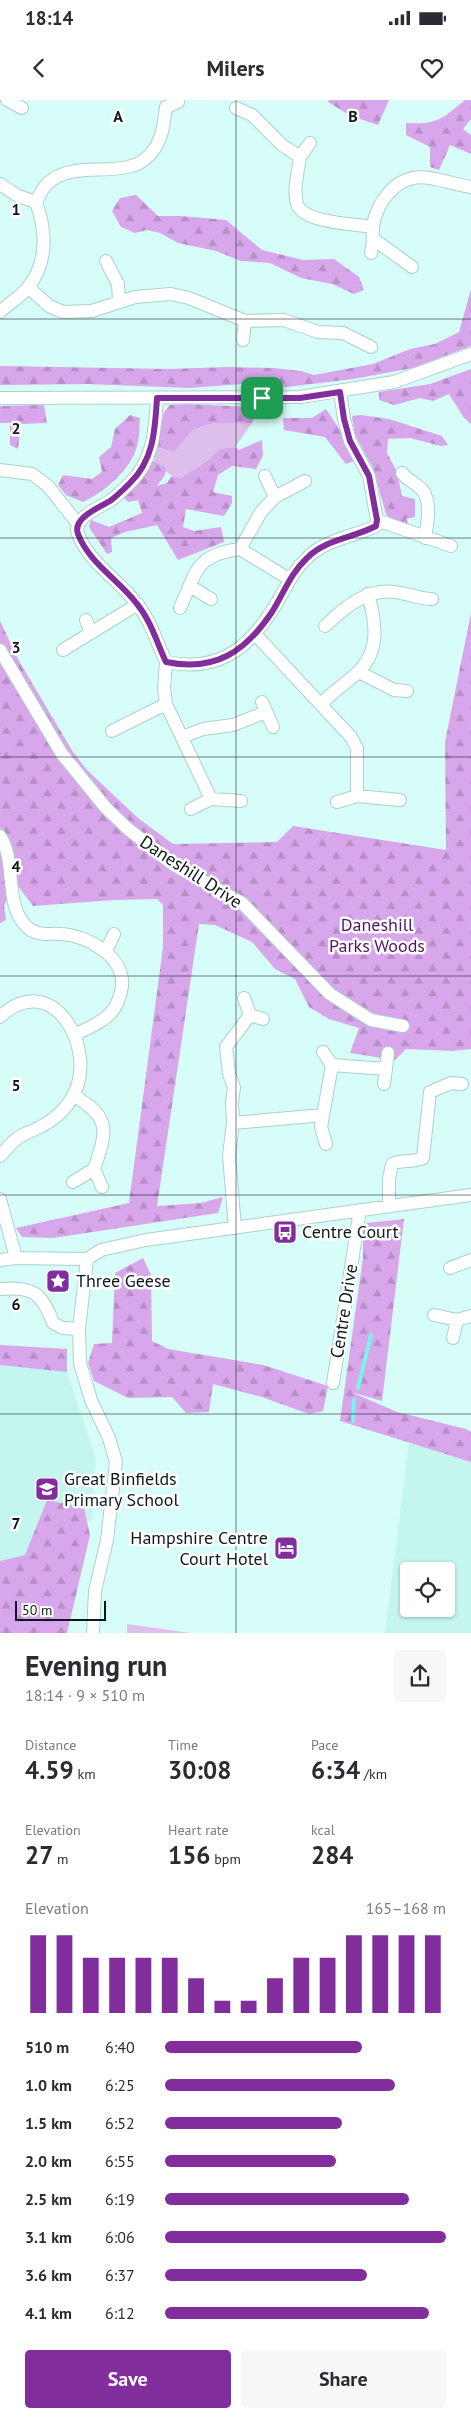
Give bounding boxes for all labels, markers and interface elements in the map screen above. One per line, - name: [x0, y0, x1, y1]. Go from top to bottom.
- text: 18:14: [25, 6, 73, 30]
- icon: back: [25, 54, 53, 82]
- text: Milers: [206, 54, 265, 82]
- icon: heart: [418, 54, 446, 82]
- text: A: [113, 106, 123, 126]
- text: B: [348, 106, 358, 126]
- text: 1: [11, 199, 21, 219]
- pin: [241, 377, 283, 419]
- icon: arrive: [248, 384, 276, 412]
- text: 2: [11, 418, 21, 438]
- text: 3: [11, 637, 21, 657]
- street label: Daneshill Drive: [136, 830, 247, 913]
- text: 4: [11, 856, 21, 876]
- park label: Daneshill Parks Woods: [329, 913, 425, 957]
- text: 5: [11, 1075, 21, 1095]
- bus stop icon: Centre Court: [272, 1219, 298, 1245]
- place label: Centre Court: [302, 1220, 399, 1243]
- street label: Centre Drive: [325, 1262, 362, 1360]
- place icon: Three Geese: [45, 1268, 71, 1294]
- place label: Three Geese: [76, 1269, 171, 1292]
- text: 6: [11, 1294, 21, 1314]
- place label: Great Binfields Primary School: [64, 1467, 179, 1511]
- school or university icon: Great Binfields Primary School: [34, 1476, 60, 1502]
- text: 7: [11, 1513, 21, 1533]
- place label: Hampshire Centre Court Hotel: [130, 1526, 269, 1570]
- hotel icon: Hampshire Centre Court Hotel: [273, 1535, 299, 1561]
- map controls: [400, 1562, 455, 1617]
- button: locate: [400, 1562, 455, 1617]
- scale bar: [15, 1598, 106, 1621]
- text: 50 m: [22, 1601, 52, 1619]
- text: Evening run: [25, 1647, 167, 1684]
- button: share: [394, 1650, 446, 1702]
- text: 18:14 · 9 × 510 m: [25, 1685, 145, 1705]
- text: Distance: [25, 1736, 76, 1754]
- text: Time: [168, 1736, 198, 1754]
- text: Pace: [311, 1736, 338, 1754]
- text: 4.59: [25, 1754, 74, 1786]
- text: 30:08: [168, 1754, 231, 1786]
- text: 6:34: [311, 1754, 360, 1786]
- text: km: [74, 1765, 96, 1783]
- text: /km: [360, 1765, 387, 1783]
- text: Elevation: [25, 1821, 81, 1839]
- text: Heart rate: [168, 1821, 229, 1839]
- text: kcal: [311, 1821, 335, 1839]
- text: 27: [25, 1839, 53, 1871]
- text: 156: [168, 1839, 211, 1871]
- text: 284: [311, 1839, 354, 1871]
- text: m: [53, 1850, 68, 1868]
- text: bpm: [211, 1850, 241, 1868]
- text: Elevation: [25, 1898, 89, 1918]
- text: 165–168 m: [366, 1898, 446, 1918]
- text: 510 m: [25, 2037, 69, 2057]
- text: 6:40: [105, 2037, 135, 2057]
- text: 1.0 km: [25, 2075, 72, 2095]
- text: 6:25: [105, 2075, 135, 2095]
- text: 1.5 km: [25, 2113, 72, 2133]
- text: 6:52: [105, 2113, 135, 2133]
- text: 2.0 km: [25, 2151, 72, 2171]
- text: 6:55: [105, 2151, 135, 2171]
- text: 2.5 km: [25, 2189, 72, 2209]
- text: 6:19: [105, 2189, 135, 2209]
- text: 3.1 km: [25, 2227, 72, 2247]
- text: 6:06: [105, 2227, 135, 2247]
- text: 3.6 km: [25, 2265, 72, 2285]
- text: 6:37: [105, 2265, 135, 2285]
- text: 4.1 km: [25, 2303, 72, 2323]
- text: 6:12: [105, 2303, 135, 2323]
- button: Save: [25, 2350, 231, 2408]
- button: Share: [241, 2350, 446, 2408]

